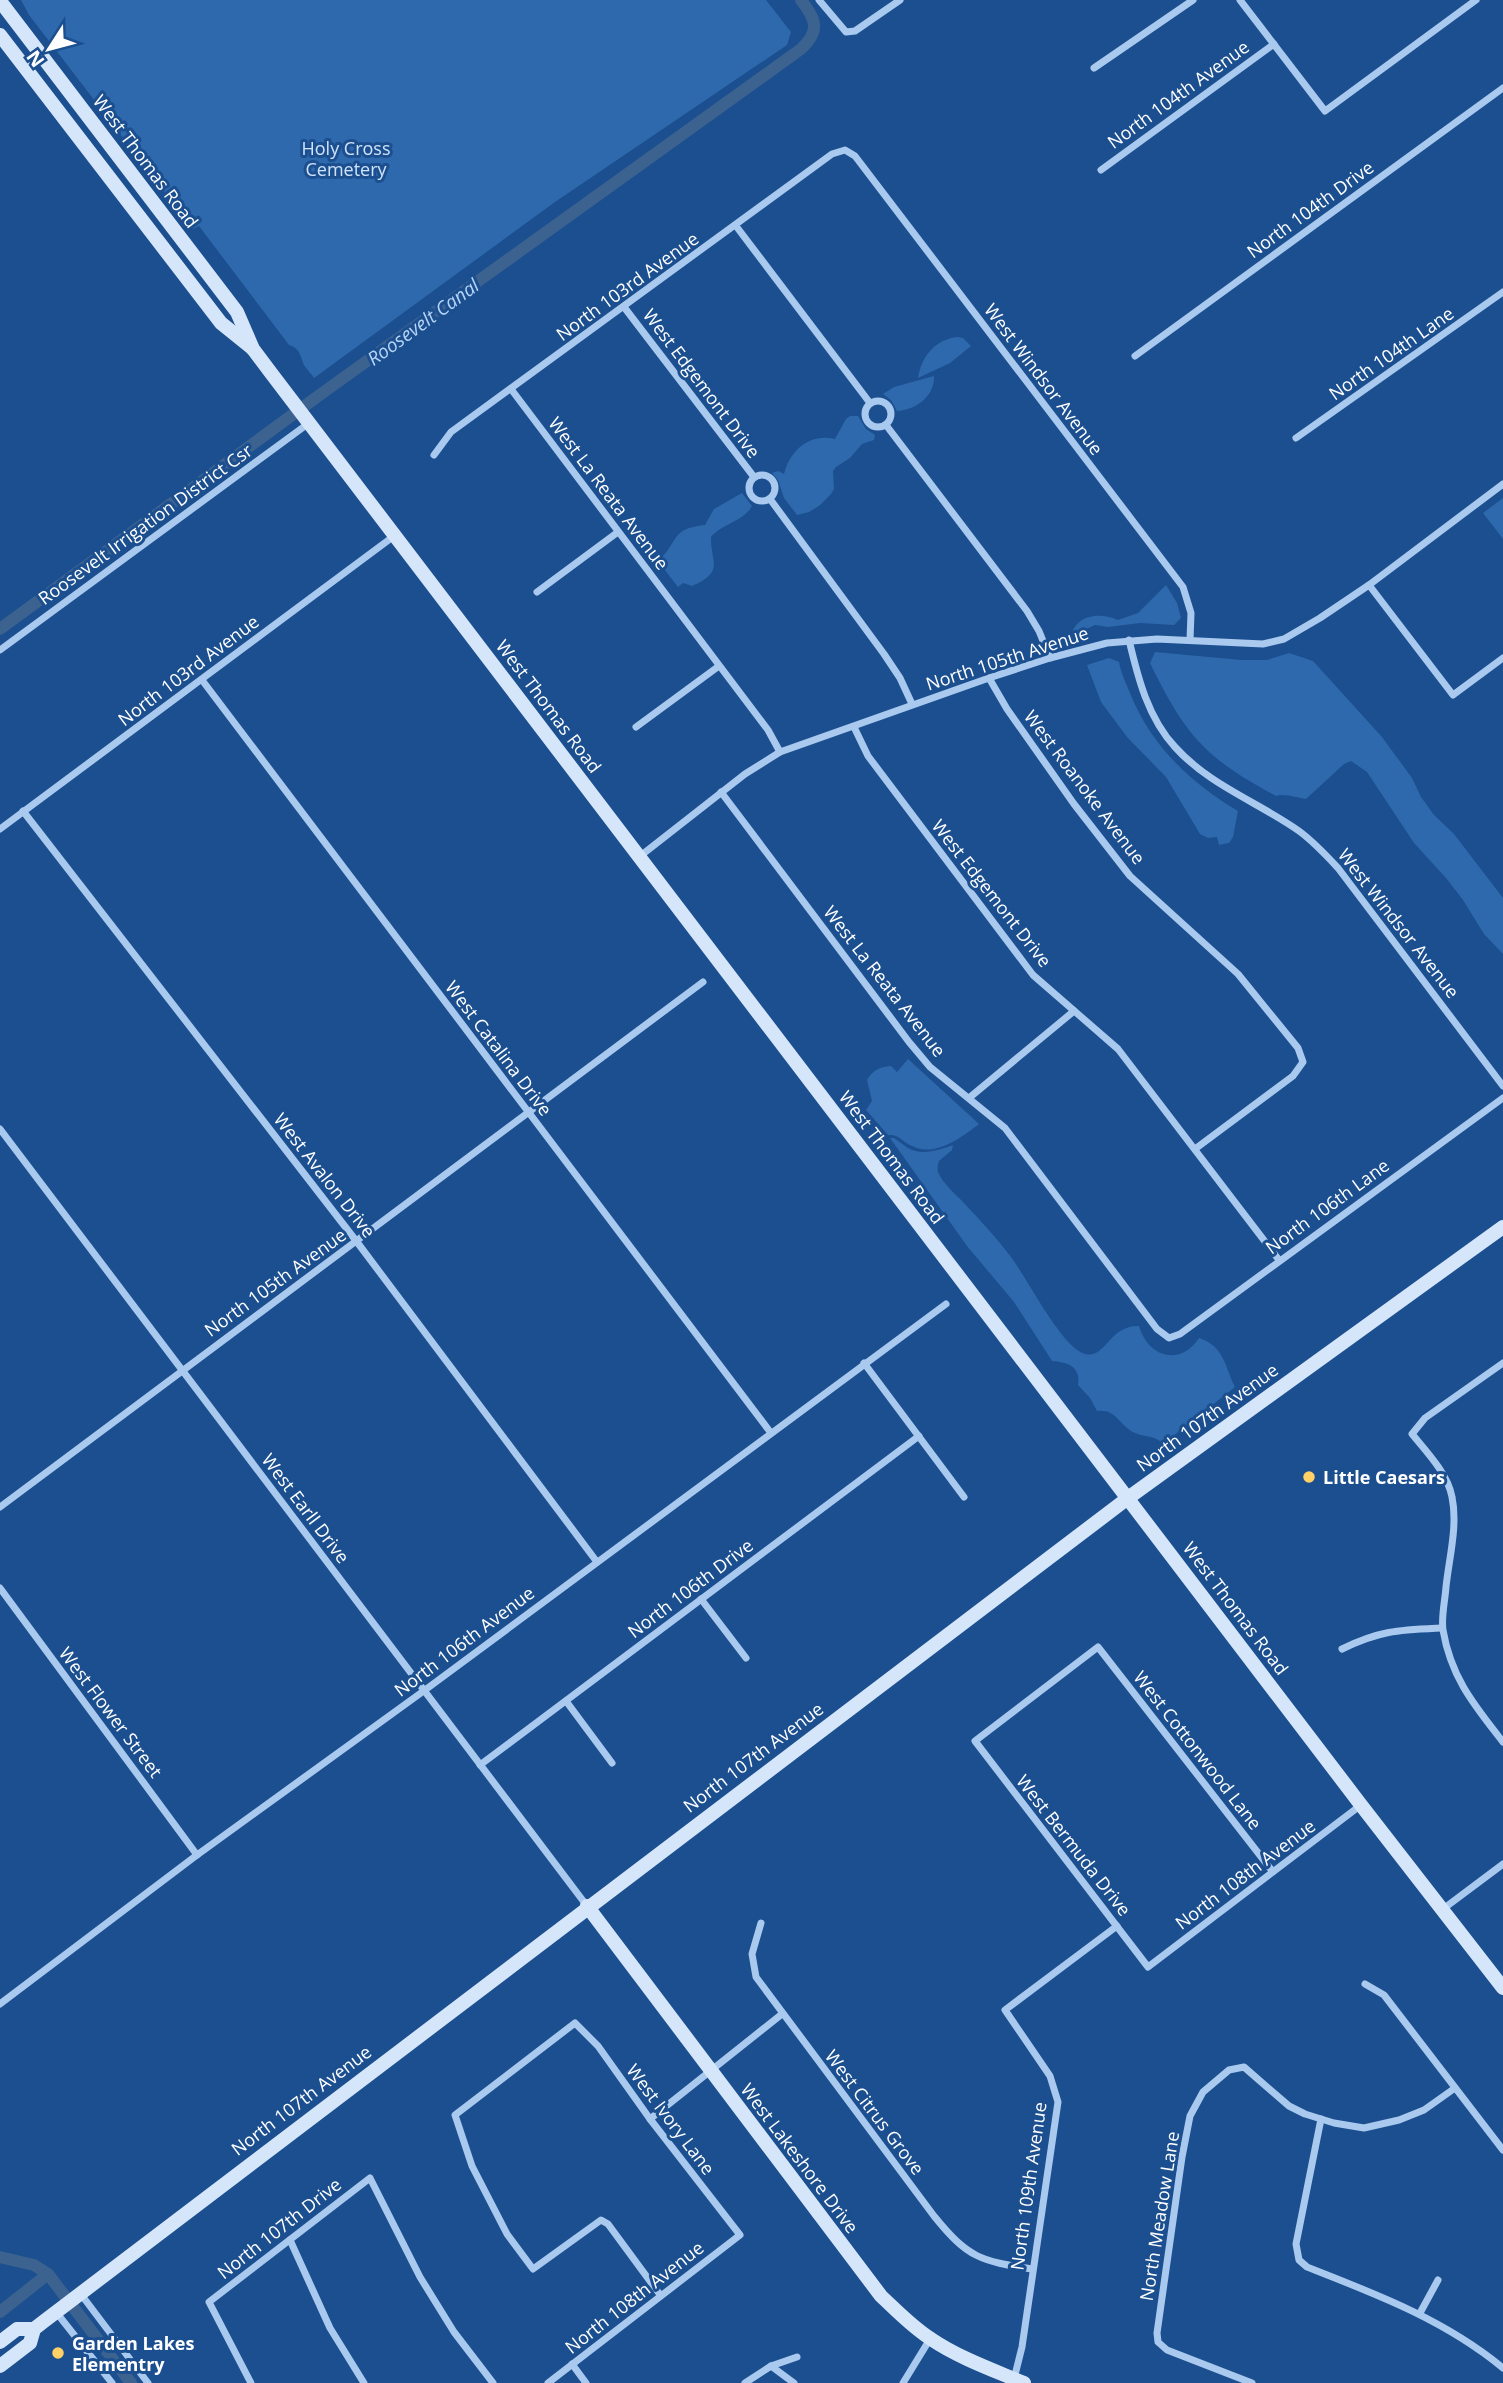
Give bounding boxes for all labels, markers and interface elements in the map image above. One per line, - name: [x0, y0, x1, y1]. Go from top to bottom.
- north arrow: [14, 14, 84, 84]
- street label: North 104th Avenue: [1102, 34, 1254, 154]
- text: N: [20, 45, 50, 73]
- street label: West Thomas Road: [88, 89, 204, 233]
- park label: Holy Cross Cemetery: [301, 136, 391, 181]
- street label: North 104th Drive: [1242, 155, 1378, 263]
- street label: North 103rd Avenue: [551, 226, 703, 346]
- water label: Roosevelt Canal: [362, 272, 485, 371]
- street label: West Windsor Avenue: [979, 298, 1109, 460]
- street label: North 104th Lane: [1324, 301, 1458, 405]
- street label: West Edgemont Drive: [638, 304, 766, 462]
- street label: West La Reata Avenue: [544, 412, 674, 574]
- street label: Roosevelt Irrigation District Csr: [33, 438, 257, 610]
- street label: North 103rd Avenue: [113, 609, 263, 731]
- street label: North 105th Avenue: [923, 620, 1091, 696]
- street label: West Thomas Road: [491, 634, 607, 778]
- street label: West Roanoke Avenue: [1019, 705, 1151, 869]
- street label: West Edgemont Drive: [927, 814, 1057, 972]
- street label: West Windsor Avenue: [1333, 843, 1465, 1003]
- street label: West La Reata Avenue: [818, 901, 952, 1061]
- street label: West Catalina Drive: [440, 976, 558, 1120]
- street label: West Thomas Road: [834, 1085, 950, 1229]
- street label: West Avalon Drive: [269, 1108, 381, 1242]
- street label: North 106th Lane: [1260, 1153, 1394, 1259]
- street label: North 105th Avenue: [199, 1222, 351, 1342]
- street label: North 107th Avenue: [1131, 1357, 1283, 1477]
- street label: West Earll Drive: [257, 1448, 355, 1568]
- place label: Little Caesars: [1323, 1465, 1445, 1489]
- marker: Little Caesars: [1301, 1469, 1317, 1485]
- street label: North 106th Drive: [623, 1533, 757, 1643]
- street label: West Thomas Road: [1178, 1536, 1294, 1680]
- street label: North 106th Avenue: [389, 1580, 539, 1702]
- street label: West Flower Street: [54, 1642, 168, 1782]
- street label: West Cottonwood Lane: [1128, 1666, 1268, 1834]
- street label: North 107th Avenue: [678, 1696, 828, 1818]
- street label: West Bermuda Drive: [1011, 1769, 1137, 1921]
- street label: North 108th Avenue: [1170, 1813, 1320, 1935]
- street label: North 107th Avenue: [226, 2039, 376, 2161]
- street label: West Citrus Grove: [820, 2045, 930, 2179]
- street label: West Ivory Lane: [621, 2059, 721, 2179]
- street label: West Lakeshore Drive: [736, 2078, 864, 2238]
- street label: North 109th Avenue: [1004, 2100, 1052, 2272]
- street label: North Meadow Lane: [1134, 2130, 1184, 2302]
- street label: North 107th Drive: [212, 2172, 346, 2284]
- street label: North 108th Avenue: [560, 2235, 708, 2359]
- place label: Garden Lakes Elementry: [72, 2331, 194, 2376]
- marker: Garden Lakes Elementry: [50, 2345, 66, 2361]

